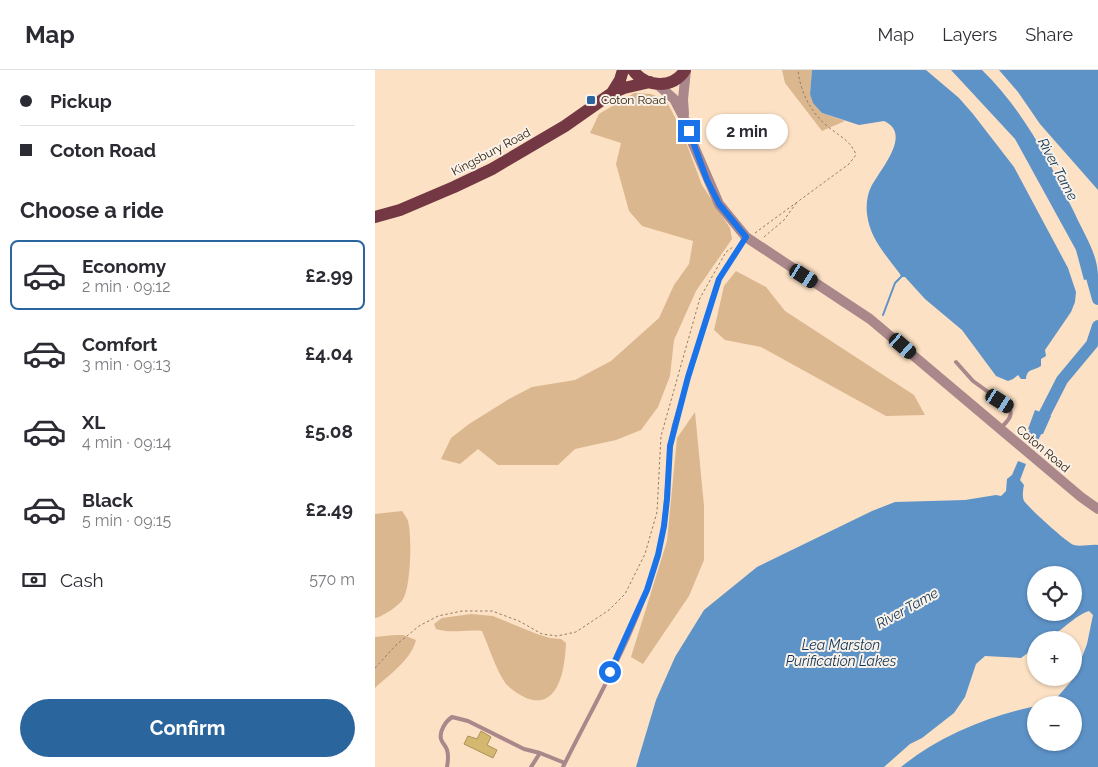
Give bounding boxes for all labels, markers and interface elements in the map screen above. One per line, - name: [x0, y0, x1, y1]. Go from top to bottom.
- text: Map: [25, 20, 75, 49]
- text: Map: [878, 24, 914, 45]
- text: Layers: [942, 24, 997, 45]
- text: Share: [1025, 24, 1073, 45]
- text: Pickup: [50, 90, 112, 112]
- place label: Coton Road: [601, 93, 666, 107]
- marker: Coton Road: [585, 94, 597, 106]
- callout: 2 min: [707, 114, 789, 148]
- route end: [678, 120, 700, 142]
- text: 2 min: [726, 122, 768, 141]
- street label: Kingsbury Road: [449, 125, 533, 179]
- water label: River Tame: [1035, 135, 1081, 203]
- text: Coton Road: [50, 139, 156, 161]
- text: Choose a ride: [20, 197, 164, 223]
- icon: car: [22, 253, 67, 298]
- text: Economy: [82, 255, 166, 277]
- car: [787, 262, 820, 290]
- text: £2.99: [305, 264, 353, 286]
- text: 2 min · 09:12: [82, 277, 170, 296]
- car: [886, 330, 919, 362]
- icon: car: [22, 331, 67, 376]
- text: Comfort: [82, 333, 157, 355]
- text: £4.04: [305, 342, 353, 364]
- text: 3 min · 09:13: [82, 355, 171, 374]
- car: [983, 387, 1016, 415]
- icon: car: [22, 409, 67, 454]
- text: XL: [82, 411, 105, 433]
- text: £5.08: [305, 420, 353, 442]
- street label: Coton Road: [1014, 423, 1072, 475]
- text: 4 min · 09:14: [82, 433, 171, 452]
- icon: car: [22, 487, 67, 532]
- text: Black: [82, 489, 133, 511]
- text: £2.49: [306, 498, 353, 520]
- text: 5 min · 09:15: [82, 511, 171, 530]
- icon: cash: [20, 566, 48, 594]
- map controls: [1027, 566, 1082, 751]
- button: locate: [1027, 566, 1082, 621]
- text: Cash: [60, 569, 104, 591]
- text: 570 m: [309, 570, 355, 589]
- water label: River Tame: [873, 584, 941, 632]
- button: +: [1027, 631, 1082, 686]
- water label: Lea Marston Purification Lakes: [786, 637, 897, 669]
- route start: [599, 661, 621, 683]
- button: −: [1027, 696, 1082, 751]
- button: Confirm: [20, 699, 355, 757]

